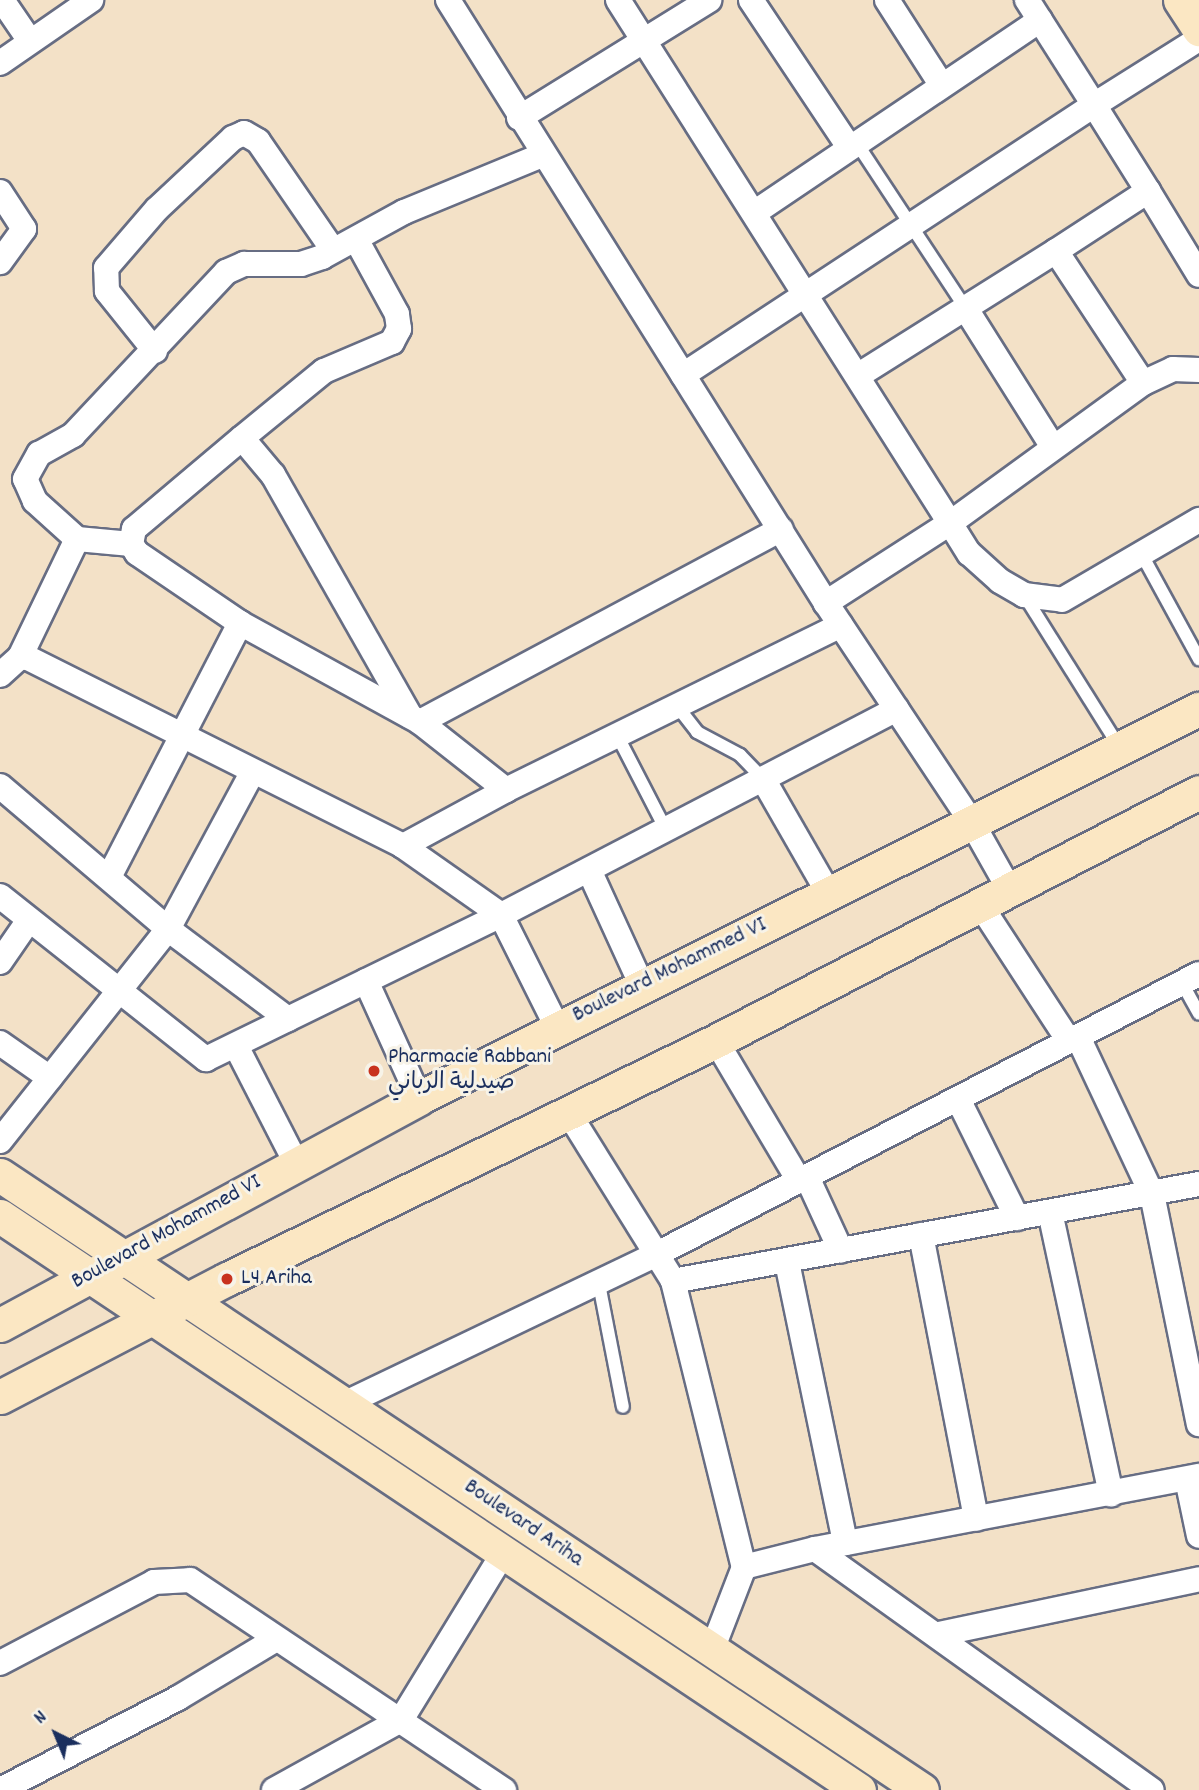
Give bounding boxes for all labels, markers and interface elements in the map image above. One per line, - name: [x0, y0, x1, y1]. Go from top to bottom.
- street label: Boulevard Mohammed VI: [568, 912, 772, 1030]
- place label: Pharmacie Rabbani صيدلية الرباني: [388, 1044, 551, 1098]
- marker: Pharmacie Rabbani صيدلية الرباني: [366, 1063, 382, 1079]
- street label: Boulevard Mohammed VI: [67, 1169, 267, 1297]
- place label: L4 Ariha: [241, 1265, 312, 1293]
- marker: L4 Ariha: [219, 1271, 235, 1287]
- street label: Boulevard Ariha: [458, 1474, 588, 1574]
- north arrow: [21, 1699, 91, 1769]
- text: N: [29, 1705, 54, 1731]

